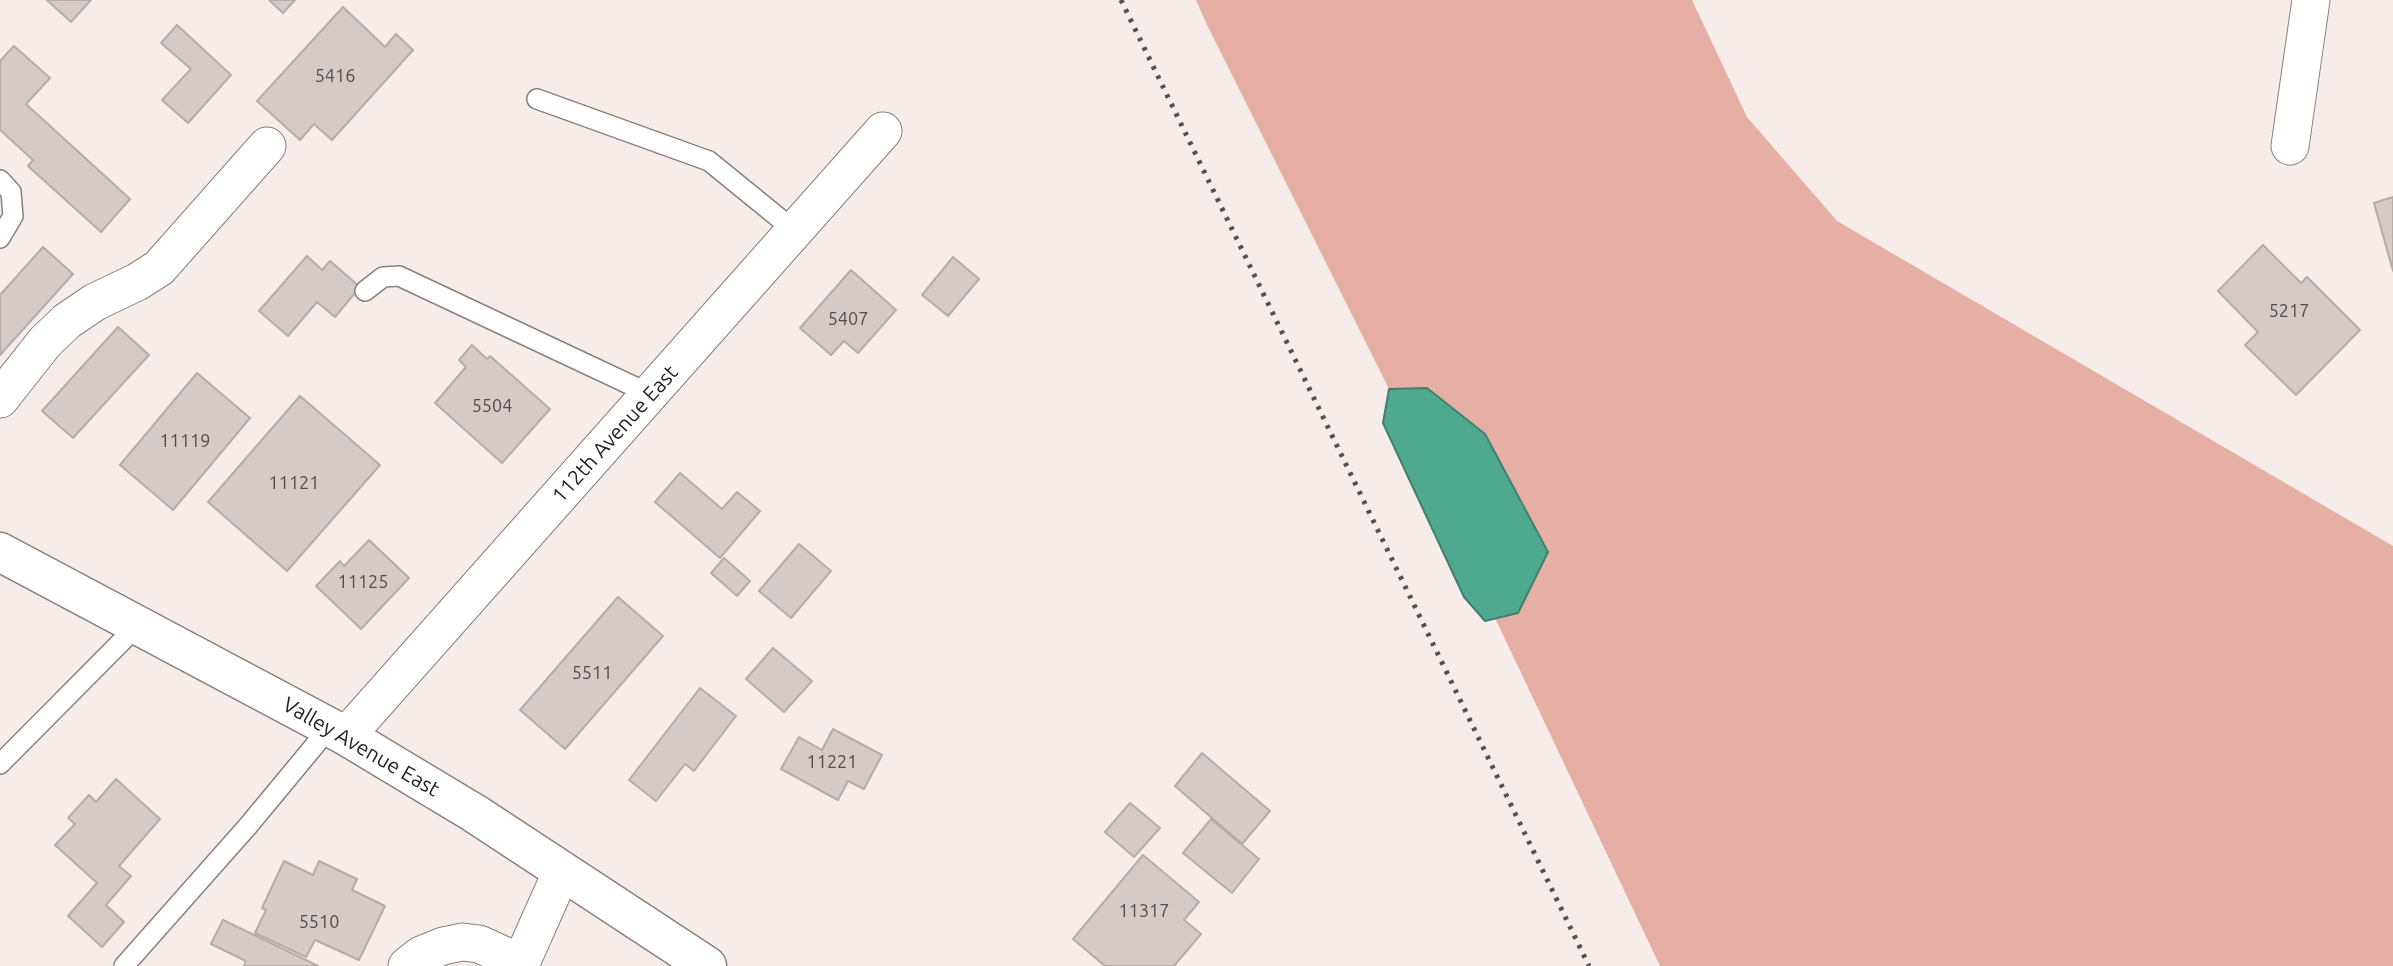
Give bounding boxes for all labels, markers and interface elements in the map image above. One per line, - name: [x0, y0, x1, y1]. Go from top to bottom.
- house number: 5416: [315, 65, 355, 87]
- house number: 5217: [2269, 300, 2309, 322]
- house number: 5407: [828, 308, 868, 330]
- street label: 112th Avenue East: [547, 360, 683, 508]
- house number: 5504: [472, 395, 512, 417]
- house number: 11119: [160, 430, 210, 452]
- house number: 11121: [269, 472, 319, 494]
- house number: 11125: [338, 571, 388, 593]
- house number: 5511: [572, 662, 612, 684]
- street label: Valley Avenue East: [278, 692, 444, 802]
- house number: 11221: [807, 751, 857, 773]
- house number: 11317: [1119, 900, 1169, 922]
- house number: 5510: [299, 911, 339, 933]

